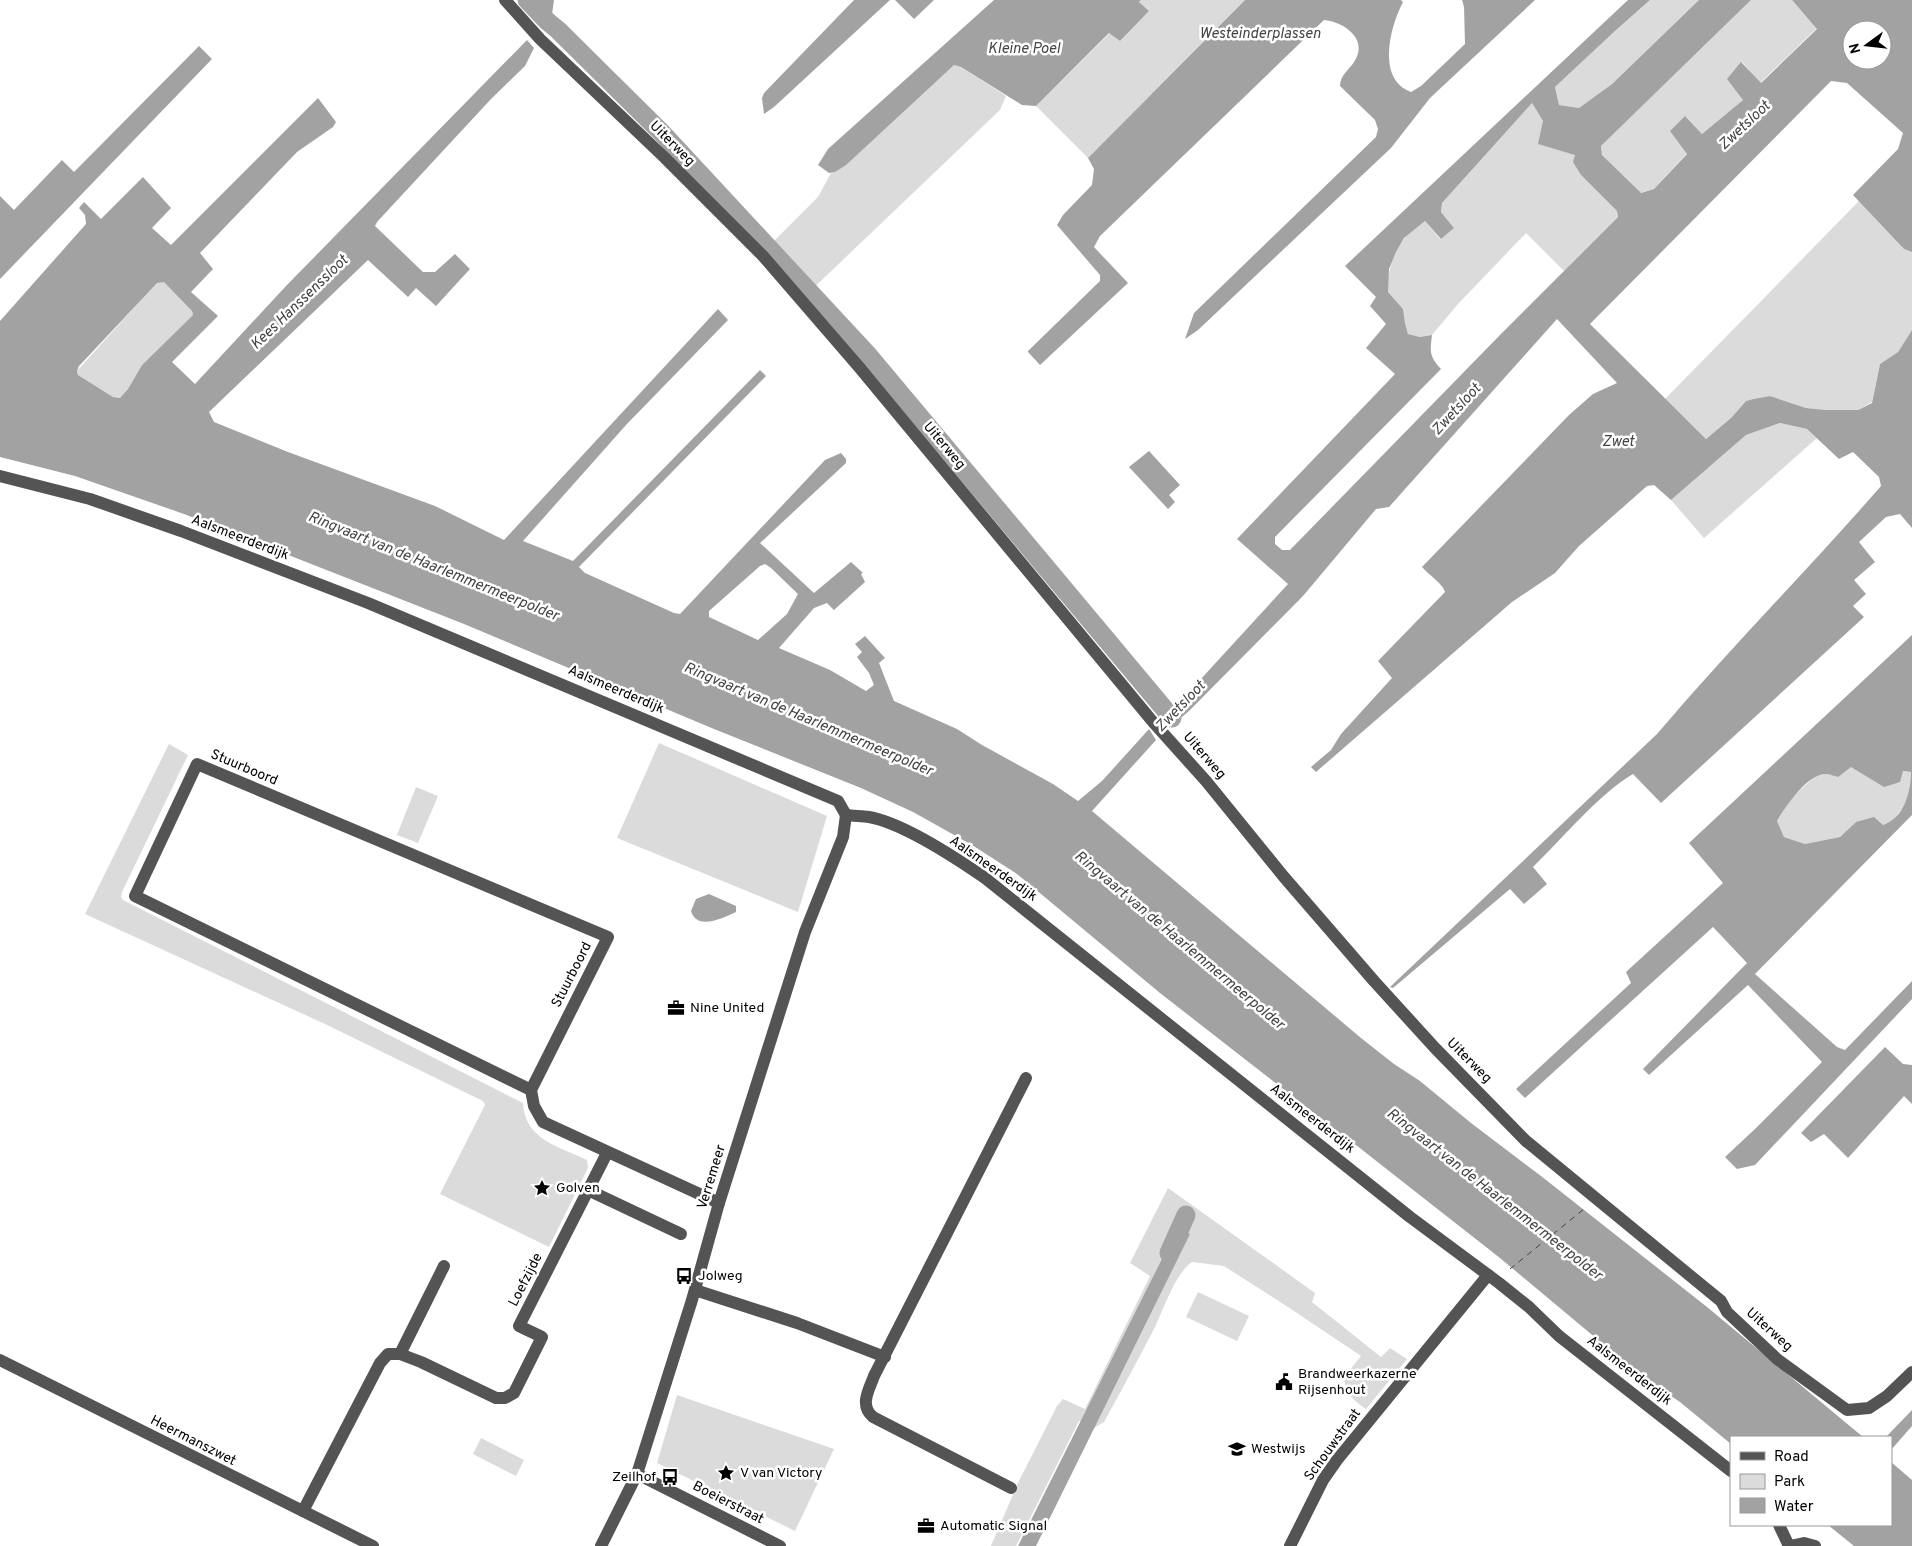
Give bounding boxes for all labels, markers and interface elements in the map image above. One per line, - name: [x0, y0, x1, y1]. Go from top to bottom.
- north arrow: [1842, 20, 1892, 70]
- water label: Westeinderplassen: [1199, 25, 1321, 44]
- water label: Kleine Poel: [988, 40, 1061, 59]
- text: N: [1846, 41, 1865, 55]
- water label: Zwetsloot: [1715, 97, 1775, 155]
- street label: Uiterweg: [646, 118, 698, 170]
- water label: Kees Hanssenssloot: [247, 251, 353, 354]
- water label: Zwetsloot: [1428, 380, 1486, 440]
- street label: Uiterweg: [919, 419, 969, 473]
- water label: Zwet: [1602, 433, 1635, 452]
- water label: Ringvaart van de Haarlemmermeerpolder: [305, 508, 562, 627]
- street label: Aalsmeerderdijk: [189, 512, 291, 564]
- water label: Ringvaart van de Haarlemmermeerpolder: [681, 659, 937, 782]
- street label: Aalsmeerderdijk: [565, 662, 667, 718]
- water label: Zwetsloot: [1152, 677, 1210, 737]
- street label: Uiterweg: [1179, 729, 1229, 783]
- street label: Stuurboord: [208, 746, 280, 790]
- street label: Aalsmeerderdijk: [946, 832, 1040, 906]
- water label: Ringvaart van de Haarlemmermeerpolder: [1070, 847, 1289, 1035]
- street label: Stuurboord: [548, 939, 596, 1011]
- office icon: Nine United: [666, 998, 686, 1018]
- place label: Nine United: [690, 1000, 764, 1017]
- street label: Uiterweg: [1443, 1035, 1495, 1087]
- street label: Aalsmeerderdijk: [1266, 1081, 1358, 1157]
- water label: Ringvaart van de Haarlemmermeerpolder: [1382, 1105, 1607, 1286]
- street label: Verremeer: [694, 1142, 730, 1211]
- place icon: Golven: [532, 1178, 552, 1198]
- place label: Golven: [556, 1180, 600, 1197]
- street label: Loefzijde: [505, 1250, 547, 1310]
- bus stop icon: Jolweg: [674, 1266, 694, 1286]
- place label: Jolweg: [698, 1268, 743, 1285]
- street label: Uiterweg: [1742, 1305, 1796, 1355]
- street label: Aalsmeerderdijk: [1583, 1333, 1675, 1409]
- place label: Brandweerkazerne Rijsenhout: [1298, 1366, 1417, 1399]
- public building icon: Brandweerkazerne Rijsenhout: [1274, 1372, 1294, 1392]
- street label: Schouwstraat: [1301, 1406, 1365, 1484]
- street label: Heermanszwet: [147, 1412, 239, 1470]
- legend: [1730, 1436, 1892, 1526]
- school or university icon: Westwijs: [1227, 1439, 1247, 1459]
- place label: Westwijs: [1251, 1441, 1305, 1458]
- text: Road: [1774, 1448, 1809, 1467]
- place icon: V van Victory: [716, 1463, 736, 1483]
- place label: V van Victory: [740, 1465, 822, 1482]
- bus stop icon: Zeilhof: [660, 1467, 680, 1487]
- place label: Zeilhof: [612, 1469, 656, 1486]
- text: Park: [1774, 1473, 1805, 1492]
- street label: Boeierstraat: [690, 1478, 766, 1528]
- text: Water: [1774, 1498, 1814, 1517]
- office icon: Automatic Signal: [916, 1516, 936, 1536]
- place label: Automatic Signal: [940, 1518, 1047, 1535]

